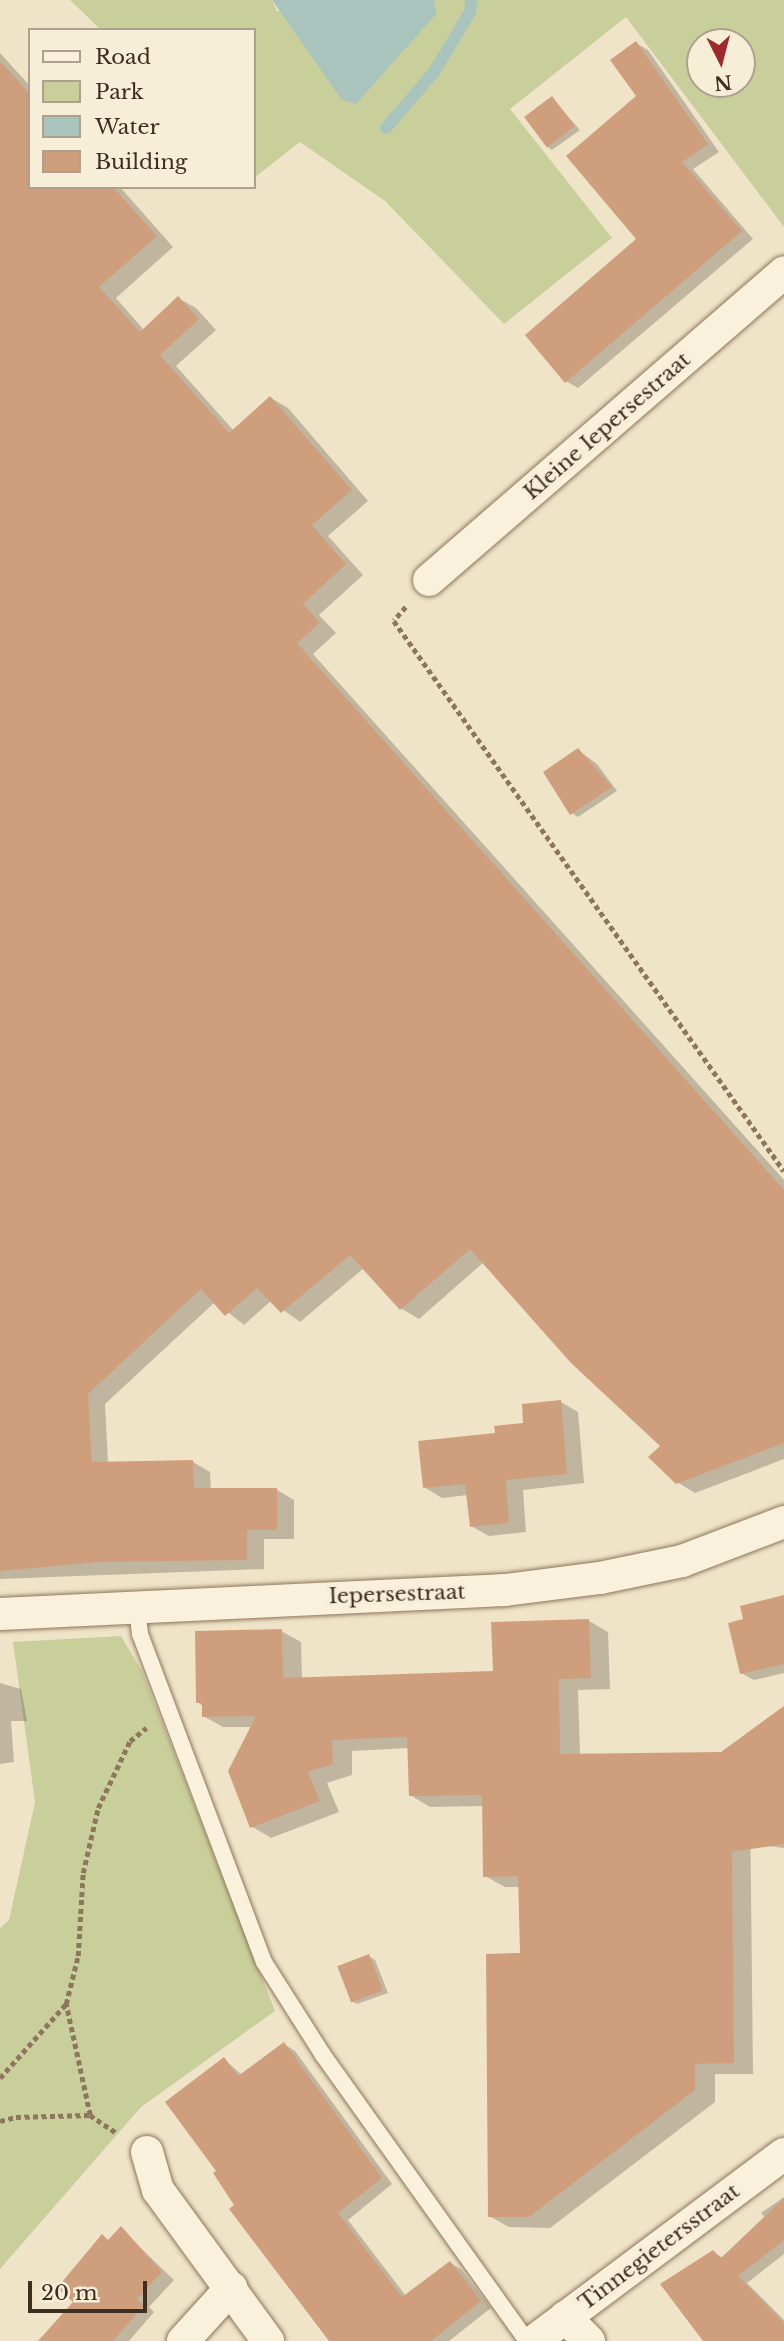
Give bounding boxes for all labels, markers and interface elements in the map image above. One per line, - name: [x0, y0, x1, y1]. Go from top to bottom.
- legend: [28, 28, 256, 189]
- north arrow: [686, 28, 756, 98]
- text: Road: [95, 44, 151, 70]
- text: N: [713, 70, 733, 95]
- text: Park: [95, 79, 144, 105]
- text: Water: [95, 114, 159, 140]
- text: Building: [95, 149, 187, 175]
- street label: Kleine Iepersestraat: [519, 347, 695, 505]
- street label: Iepersestraat: [328, 1579, 466, 1609]
- street label: Tinnegietersstraat: [574, 2178, 744, 2316]
- scale bar: [32, 2268, 150, 2312]
- text: 20 m: [41, 2280, 98, 2306]

